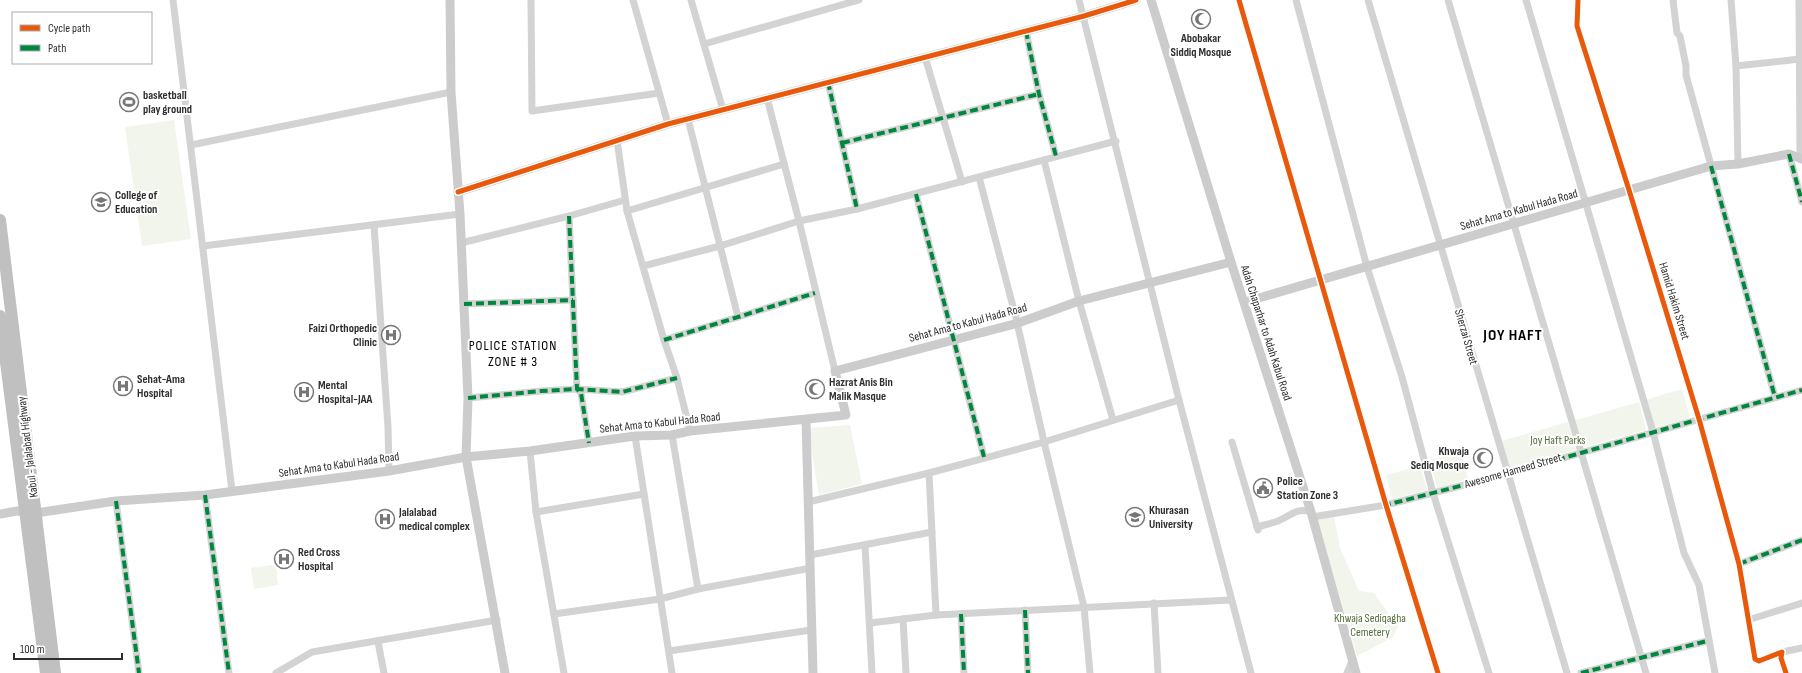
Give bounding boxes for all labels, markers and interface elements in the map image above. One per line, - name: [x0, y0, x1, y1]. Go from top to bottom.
- mosque icon: Abobakar Siddiq Mosque: [1190, 8, 1212, 30]
- legend: [12, 12, 152, 64]
- text: Cycle path: [48, 21, 90, 36]
- place label: Abobakar Siddiq Mosque: [1171, 31, 1231, 60]
- text: Path: [48, 41, 66, 56]
- place label: basketball play ground: [143, 88, 192, 117]
- sports icon: basketball play ground: [118, 91, 140, 113]
- street label: Sehat Ama to Kabul Hada Road: [1458, 186, 1580, 234]
- place label: College of Education: [115, 188, 157, 217]
- school or university icon: College of Education: [90, 191, 112, 213]
- street label: Hamid Hakim Street: [1655, 261, 1693, 342]
- street label: Adah Chaparhar to Adah Kabul Road: [1237, 262, 1295, 403]
- street label: Sehat Ama to Kabul Hada Road: [907, 300, 1029, 346]
- street label: Sherzai Street: [1451, 308, 1481, 367]
- place label: Faizi Orthopedic Clinic: [308, 321, 377, 350]
- hospital icon: Faizi Orthopedic Clinic: [380, 324, 402, 346]
- district label: JOY HAFT: [1482, 326, 1543, 345]
- district label: POLICE STATION ZONE # 3: [469, 337, 557, 370]
- place label: Sehat-Ama Hospital: [137, 372, 185, 401]
- hospital icon: Sehat-Ama Hospital: [112, 375, 134, 397]
- place label: Hazrat Anis Bin Malik Masque: [829, 375, 893, 404]
- place label: Mental Hospital-JAA: [318, 378, 373, 407]
- mosque icon: Hazrat Anis Bin Malik Masque: [804, 378, 826, 400]
- hospital icon: Mental Hospital-JAA: [293, 381, 315, 403]
- street label: Kabul - Jalalabad Highway: [14, 395, 42, 498]
- street label: Sehat Ama to Kabul Hada Road: [599, 409, 721, 437]
- park label: Joy Haft Parks: [1529, 433, 1586, 448]
- place label: Khwaja Sediq Mosque: [1411, 444, 1469, 473]
- mosque icon: Khwaja Sediq Mosque: [1472, 447, 1494, 469]
- street label: Sehat Ama to Kabul Hada Road: [278, 449, 400, 481]
- street label: Awesome Hameed Street: [1462, 450, 1564, 492]
- place label: Police Station Zone 3: [1277, 474, 1338, 503]
- public building icon: Police Station Zone 3: [1252, 477, 1274, 499]
- place label: Khurasan University: [1149, 503, 1193, 532]
- place label: Jalalabad medical complex: [398, 505, 470, 534]
- school or university icon: Khurasan University: [1124, 506, 1146, 528]
- hospital icon: Jalalabad medical complex: [374, 508, 396, 530]
- place label: Red Cross Hospital: [298, 545, 340, 574]
- hospital icon: Red Cross Hospital: [273, 548, 295, 570]
- park label: Khwaja Sediqagha Cemetery: [1334, 611, 1406, 640]
- scale bar: [14, 635, 122, 661]
- text: 100 m: [20, 642, 45, 657]

